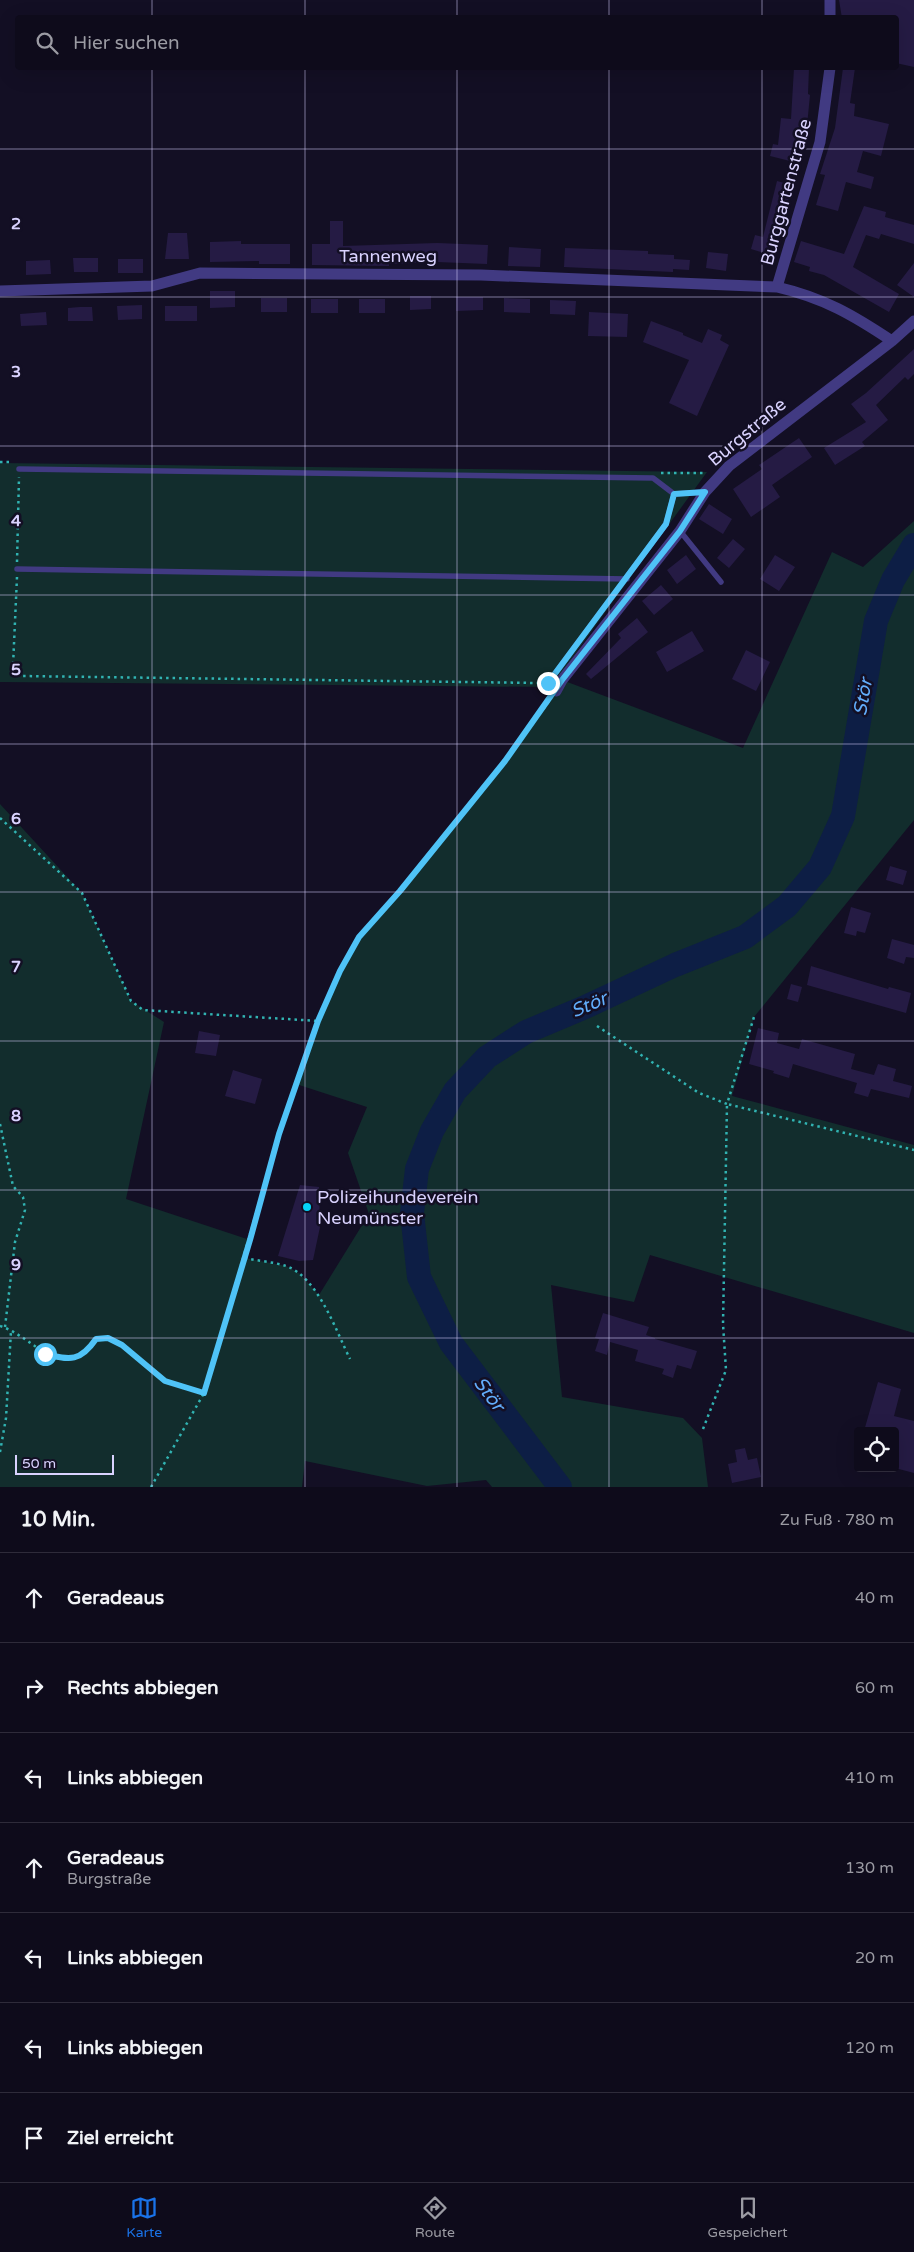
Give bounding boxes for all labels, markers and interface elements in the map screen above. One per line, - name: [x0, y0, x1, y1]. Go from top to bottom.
- search box: [15, 15, 899, 70]
- icon: search: [33, 29, 61, 57]
- text: Hier suchen: [73, 32, 180, 54]
- street label: Burggartenstraße: [756, 116, 816, 268]
- text: 2: [11, 214, 21, 234]
- street label: Tannenweg: [339, 245, 437, 267]
- text: 3: [11, 362, 21, 382]
- street label: Burgstraße: [704, 393, 790, 471]
- text: 4: [11, 511, 21, 531]
- text: 5: [11, 660, 21, 680]
- route end: [537, 672, 560, 695]
- water label: Stör: [849, 674, 878, 717]
- text: 6: [11, 809, 21, 829]
- text: 7: [11, 957, 21, 977]
- water label: Stör: [568, 987, 613, 1022]
- text: 8: [11, 1106, 21, 1126]
- place label: Polizeihundeverein Neumünster: [317, 1186, 479, 1229]
- marker: Polizeihundeverein Neumünster: [301, 1201, 313, 1213]
- text: 9: [11, 1255, 21, 1275]
- route start: [34, 1343, 57, 1366]
- water label: Stör: [469, 1373, 511, 1418]
- map controls: [854, 1427, 899, 1472]
- button: locate: [854, 1427, 899, 1472]
- scale bar: [15, 1452, 114, 1475]
- text: 50 m: [22, 1455, 56, 1472]
- text: 10 Min.: [20, 1507, 95, 1532]
- text: Zu Fuß · 780 m: [780, 1510, 894, 1530]
- icon: ahead: [20, 1584, 48, 1612]
- text: Geradeaus: [67, 1587, 164, 1609]
- text: 40 m: [855, 1588, 894, 1608]
- icon: right: [20, 1674, 48, 1702]
- text: Rechts abbiegen: [67, 1677, 219, 1699]
- text: 60 m: [855, 1678, 894, 1698]
- icon: left: [20, 1764, 48, 1792]
- text: Links abbiegen: [67, 1767, 203, 1789]
- text: 410 m: [845, 1768, 894, 1788]
- text: Geradeaus: [67, 1847, 164, 1869]
- icon: ahead: [20, 1854, 48, 1882]
- text: 130 m: [845, 1858, 894, 1878]
- text: Burgstraße: [67, 1869, 151, 1889]
- icon: left: [20, 1944, 48, 1972]
- text: Links abbiegen: [67, 1947, 203, 1969]
- text: 20 m: [855, 1948, 894, 1968]
- icon: left: [20, 2034, 48, 2062]
- text: Links abbiegen: [67, 2037, 203, 2059]
- text: 120 m: [845, 2038, 894, 2058]
- icon: arrive: [20, 2124, 48, 2152]
- text: Ziel erreicht: [67, 2127, 174, 2149]
- tab: Karte: [126, 2194, 162, 2241]
- tab: Route: [415, 2194, 455, 2241]
- tab: Gespeichert: [708, 2194, 788, 2241]

